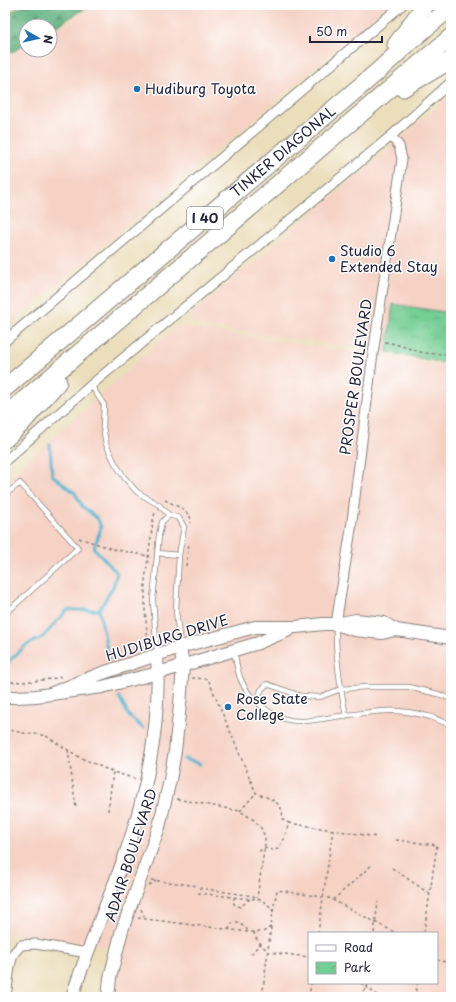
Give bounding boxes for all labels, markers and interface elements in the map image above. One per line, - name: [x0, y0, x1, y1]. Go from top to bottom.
- north arrow: [18, 18, 58, 58]
- scale bar: [310, 18, 382, 44]
- text: 50 m: [316, 22, 347, 40]
- text: N: [39, 34, 57, 45]
- place label: Hudiburg Toyota: [145, 78, 256, 99]
- marker: Hudiburg Toyota: [132, 84, 142, 94]
- street label: TINKER DIAGONAL: [226, 100, 340, 202]
- road number: I 40: [187, 207, 223, 229]
- place label: Studio 6 Extended Stay: [340, 240, 438, 277]
- marker: Studio 6 Extended Stay: [327, 254, 337, 264]
- street label: PROSPER BOULEVARD: [334, 297, 377, 456]
- street label: HUDIBURG DRIVE: [103, 609, 231, 666]
- place label: Rose State College: [236, 688, 308, 725]
- marker: Rose State College: [223, 702, 233, 712]
- street label: ADAIR BOULEVARD: [99, 786, 162, 924]
- legend: [308, 932, 438, 984]
- text: Road: [344, 938, 373, 956]
- text: Park: [344, 958, 371, 976]

